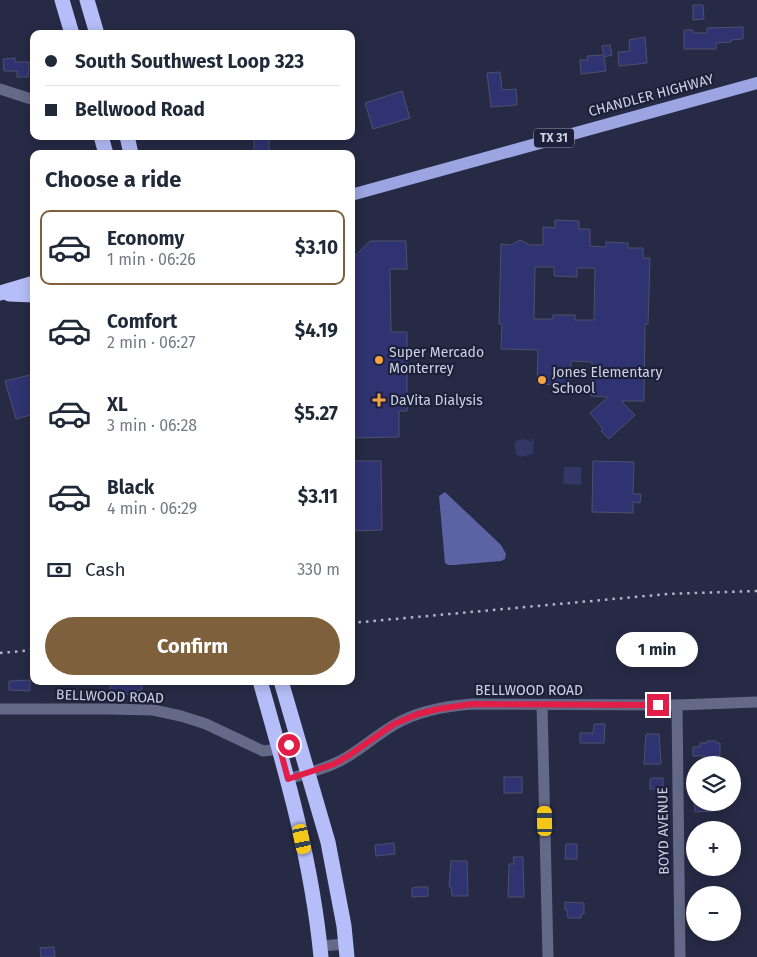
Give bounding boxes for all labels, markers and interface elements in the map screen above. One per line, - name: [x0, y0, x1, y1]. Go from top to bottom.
- text: South Southwest Loop 323: [75, 50, 304, 73]
- street label: CHANDLER HIGHWAY: [587, 70, 716, 120]
- text: Bellwood Road: [75, 98, 205, 121]
- road number: TX 31: [534, 128, 574, 148]
- text: Choose a ride: [45, 166, 181, 193]
- icon: car: [47, 225, 92, 270]
- text: Economy: [107, 227, 184, 250]
- text: $3.10: [295, 236, 338, 259]
- text: 1 min · 06:26: [107, 250, 196, 269]
- icon: car: [47, 308, 92, 353]
- text: Comfort: [107, 310, 177, 333]
- text: $4.19: [295, 319, 338, 342]
- text: 2 min · 06:27: [107, 333, 195, 352]
- place label: Super Mercado Monterrey: [389, 344, 484, 377]
- marker: Super Mercado Monterrey: [373, 354, 385, 366]
- place label: Jones Elementary School: [552, 364, 662, 397]
- marker: Jones Elementary School: [536, 374, 548, 386]
- icon: car: [47, 391, 92, 436]
- place label: DaVita Dialysis: [390, 392, 483, 409]
- text: XL: [107, 393, 128, 416]
- marker: DaVita Dialysis: [372, 393, 386, 407]
- text: $5.27: [294, 402, 338, 425]
- text: 3 min · 06:28: [107, 416, 197, 435]
- icon: car: [47, 474, 92, 519]
- text: Black: [107, 476, 154, 499]
- text: $3.11: [298, 485, 338, 508]
- text: 4 min · 06:29: [107, 499, 197, 518]
- icon: cash: [45, 556, 73, 584]
- text: Cash: [85, 558, 126, 581]
- text: 330 m: [297, 560, 340, 579]
- button: Confirm: [45, 617, 340, 675]
- callout: 1 min: [617, 632, 699, 668]
- text: 1 min: [638, 640, 676, 659]
- street label: BELLWOOD ROAD: [475, 682, 583, 699]
- street label: BELLWOOD ROAD: [56, 686, 164, 707]
- route end: [647, 694, 669, 716]
- route start: [278, 734, 300, 756]
- map controls: [686, 756, 741, 941]
- button: layers: [686, 756, 741, 811]
- street label: BOYD AVENUE: [654, 787, 673, 875]
- car: [537, 806, 552, 836]
- button: +: [686, 821, 741, 876]
- car: [291, 823, 312, 855]
- button: −: [686, 886, 741, 941]

